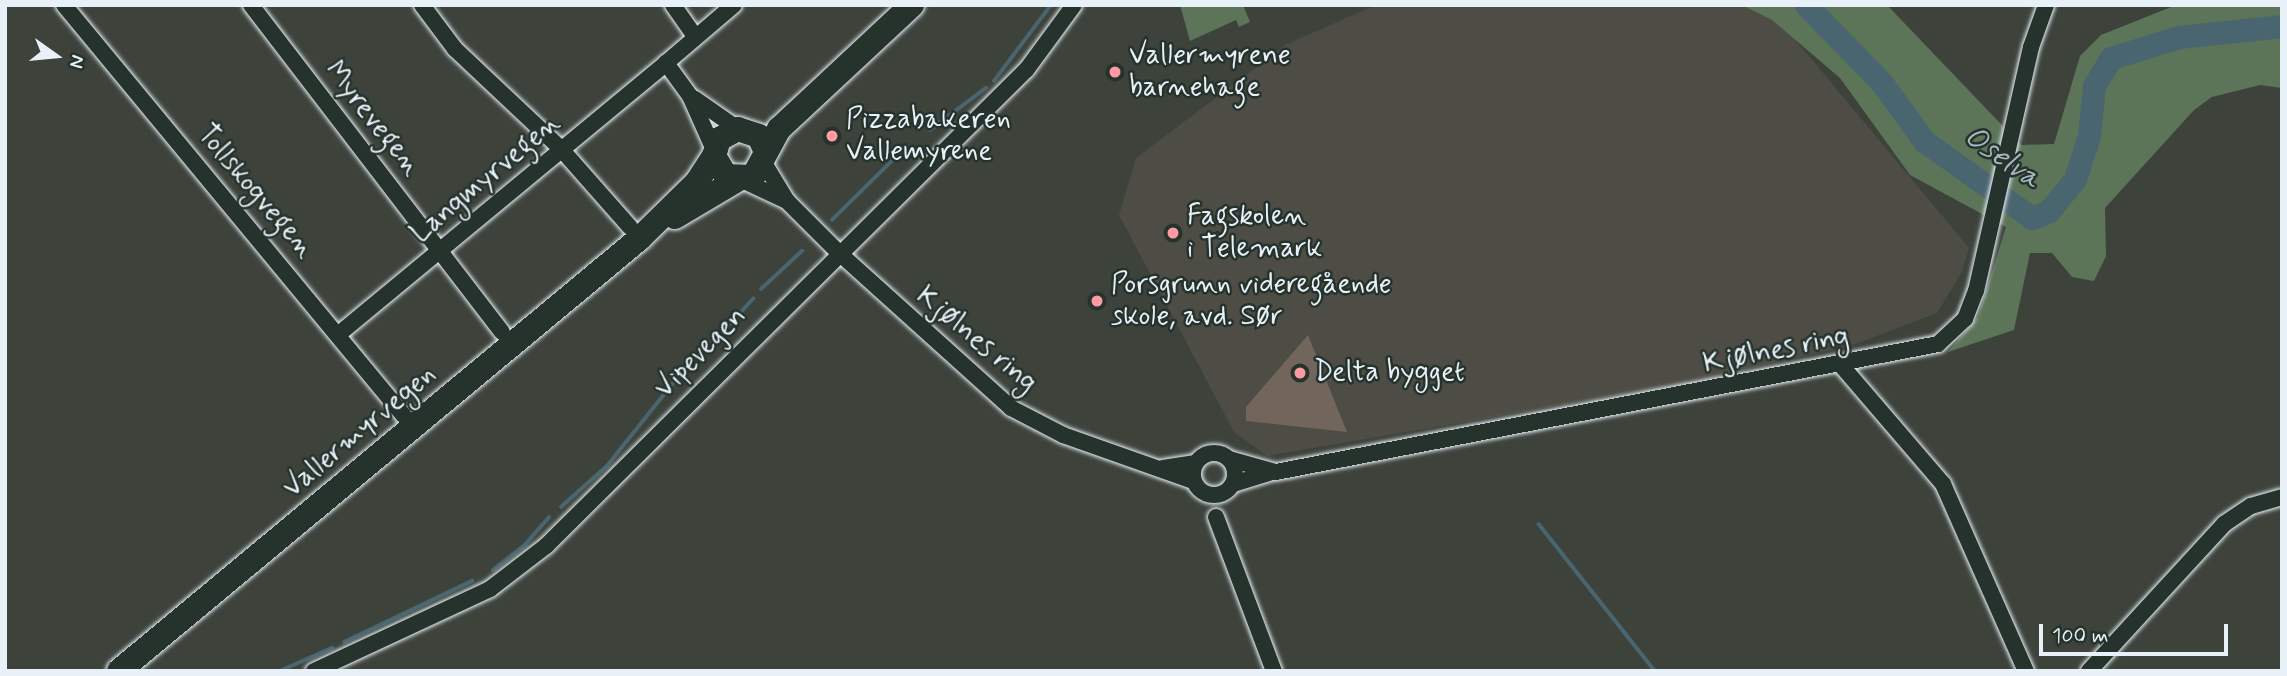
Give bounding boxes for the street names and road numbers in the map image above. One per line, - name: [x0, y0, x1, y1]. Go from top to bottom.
- street label: Myrevegen: [317, 55, 427, 183]
- street label: Langmyrvegen: [405, 107, 567, 251]
- street label: Tollskogvegen: [189, 118, 321, 266]
- street label: Kjølnes ring: [909, 280, 1043, 400]
- street label: Vipevegen: [648, 300, 754, 406]
- street label: Kjølnes ring: [1700, 320, 1852, 382]
- street label: Vallermyrvegen: [277, 358, 443, 506]

